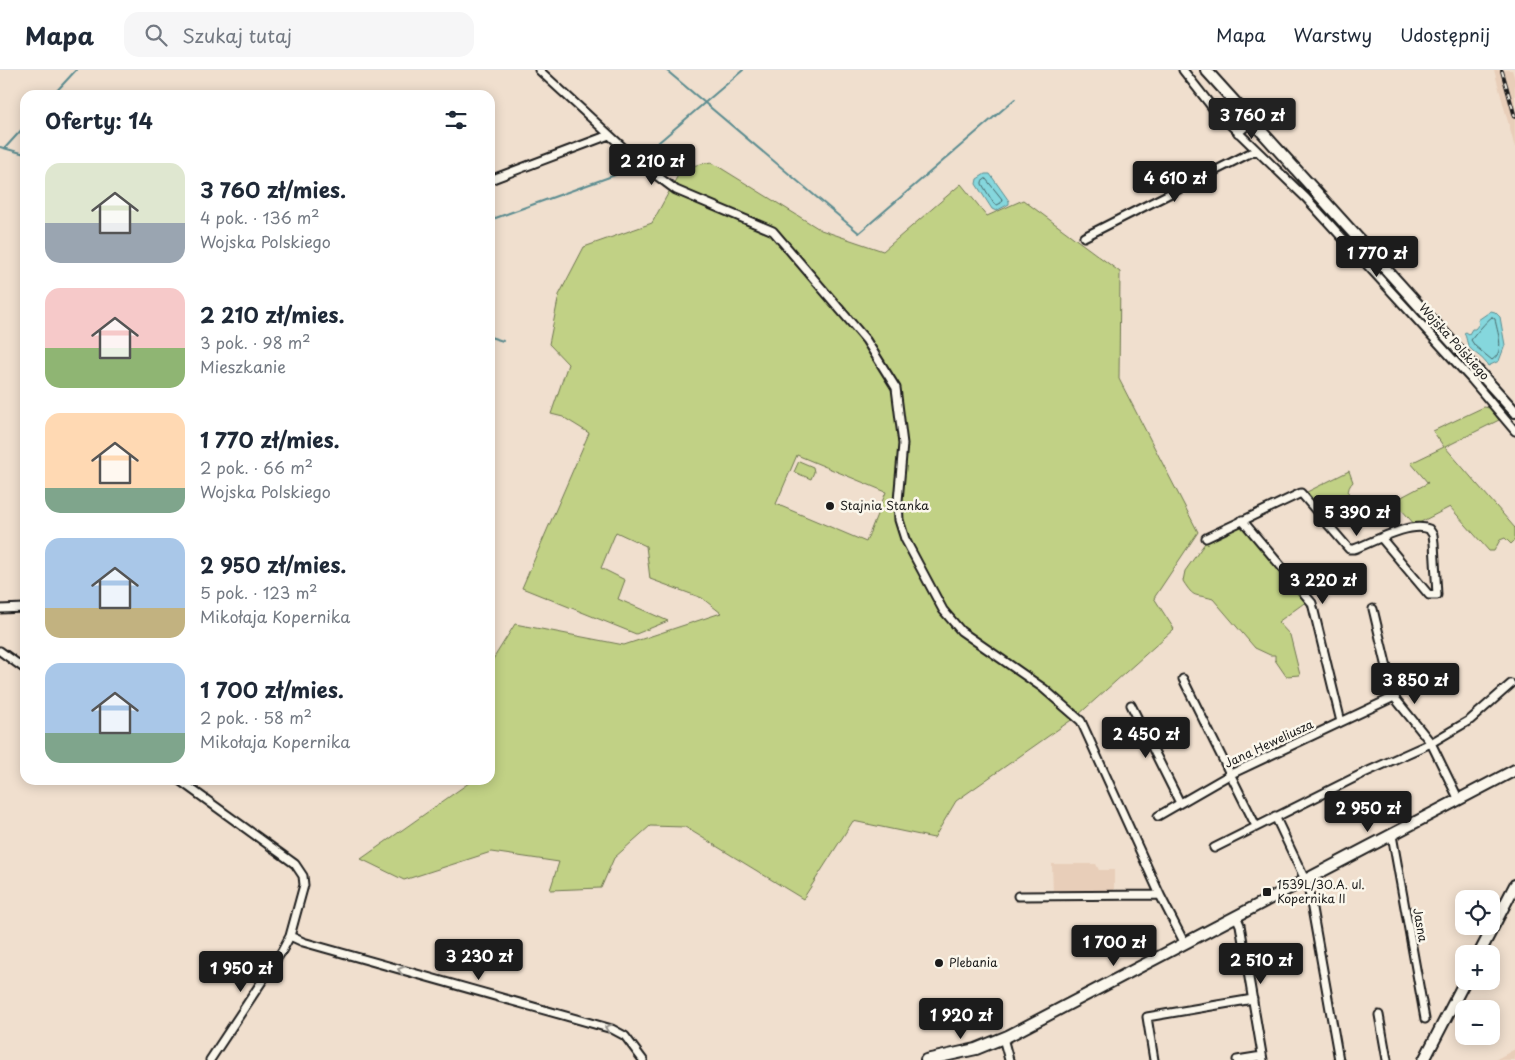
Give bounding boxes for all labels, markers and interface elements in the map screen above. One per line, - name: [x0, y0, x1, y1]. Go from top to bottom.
- search box: [124, 12, 474, 57]
- text: Mapa: [25, 17, 94, 53]
- icon: search: [142, 21, 170, 49]
- text: Szukaj tutaj: [182, 21, 292, 49]
- text: Mapa: [1216, 21, 1266, 48]
- text: Warstwy: [1294, 21, 1372, 48]
- text: Udostępnij: [1400, 21, 1490, 48]
- pin: 3 760 zł: [1200, 98, 1304, 140]
- text: 3 760 zł: [1220, 102, 1284, 126]
- text: Oferty: 14: [45, 104, 153, 136]
- icon: filters: [442, 106, 470, 134]
- pin: 2 210 zł: [600, 144, 704, 186]
- text: 2 210 zł: [620, 148, 684, 172]
- pin: 4 610 zł: [1123, 160, 1227, 203]
- text: 4 610 zł: [1144, 165, 1206, 189]
- text: 3 760 zł/mies.: [200, 173, 346, 205]
- icon: home: [85, 183, 145, 243]
- text: 4 pok. · 136 m²: [200, 205, 320, 229]
- text: Wojska Polskiego: [200, 229, 331, 253]
- pin: 1 770 zł: [1325, 236, 1429, 278]
- text: 1 770 zł: [1347, 240, 1407, 264]
- text: 2 210 zł/mies.: [200, 298, 344, 330]
- street label: Wojska Polskiego: [1415, 299, 1494, 384]
- icon: home: [85, 308, 145, 368]
- text: 3 pok. · 98 m²: [200, 330, 311, 354]
- text: Mieszkanie: [200, 354, 286, 378]
- text: 1 770 zł/mies.: [200, 423, 340, 455]
- icon: home: [85, 433, 145, 493]
- text: 2 pok. · 66 m²: [200, 455, 313, 479]
- text: Wojska Polskiego: [200, 479, 331, 503]
- pin: 5 390 zł: [1305, 494, 1409, 537]
- place label: Stajnia Stanka: [840, 496, 929, 514]
- text: 5 390 zł: [1324, 499, 1390, 523]
- marker: Stajnia Stanka: [824, 500, 836, 512]
- text: 2 950 zł/mies.: [200, 548, 346, 580]
- icon: home: [85, 558, 145, 618]
- pin: 3 220 zł: [1271, 562, 1375, 605]
- text: 3 220 zł: [1290, 567, 1356, 591]
- text: 5 pok. · 123 m²: [200, 580, 318, 604]
- text: Mikołaja Kopernika: [200, 604, 350, 628]
- pin: 3 850 zł: [1363, 662, 1467, 705]
- text: 3 850 zł: [1382, 667, 1448, 691]
- text: 1 700 zł/mies.: [200, 673, 344, 705]
- icon: home: [85, 683, 145, 743]
- text: 2 pok. · 58 m²: [200, 705, 312, 729]
- street label: Jana Heweliusza: [1221, 714, 1317, 772]
- pin: 2 450 zł: [1094, 716, 1198, 759]
- text: 2 450 zł: [1113, 721, 1179, 745]
- text: Mikołaja Kopernika: [200, 729, 350, 753]
- pin: 2 950 zł: [1316, 790, 1420, 833]
- text: 2 950 zł: [1336, 795, 1400, 819]
- place label: 1539L/30.A. ul. Kopernika II: [1277, 875, 1365, 907]
- marker: 1539L/30.A. ul. Kopernika II: [1261, 886, 1273, 898]
- map controls: [1455, 890, 1500, 1045]
- button: locate: [1455, 890, 1500, 935]
- street label: Jasna: [1409, 906, 1433, 944]
- pin: 1 700 zł: [1062, 924, 1166, 967]
- text: 1 700 zł: [1083, 929, 1145, 953]
- pin: 3 230 zł: [427, 938, 531, 981]
- pin: 2 510 zł: [1209, 942, 1313, 985]
- text: 3 230 zł: [446, 943, 512, 967]
- button: +: [1455, 945, 1500, 990]
- text: 2 510 zł: [1230, 947, 1292, 971]
- pin: 1 950 zł: [189, 950, 293, 993]
- place label: Plebania: [949, 953, 998, 971]
- text: 1 950 zł: [210, 955, 272, 979]
- marker: Plebania: [933, 957, 945, 969]
- one-way arrow: [398, 965, 406, 975]
- pin: 1 920 zł: [909, 998, 1013, 1040]
- button: −: [1455, 1000, 1500, 1045]
- text: 1 920 zł: [930, 1002, 992, 1026]
- one-way arrow: [604, 1024, 613, 1034]

